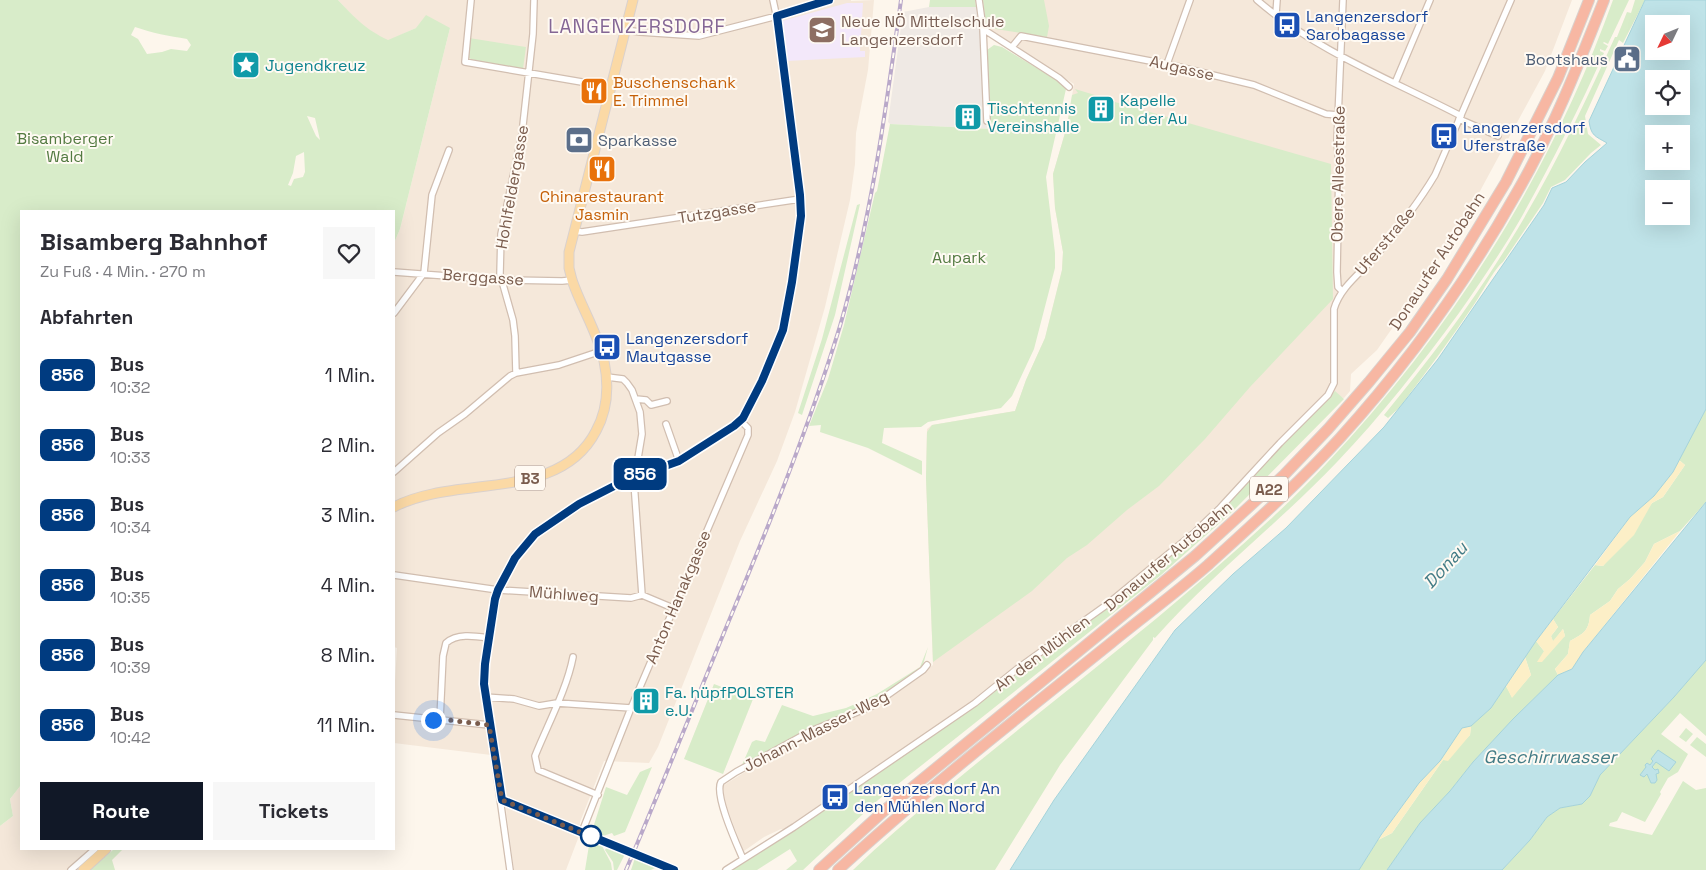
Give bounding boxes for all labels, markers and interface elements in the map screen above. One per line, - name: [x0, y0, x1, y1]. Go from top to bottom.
- place label: Langenzersdorf Sarobagasse: [1306, 6, 1428, 45]
- bus stop icon: Langenzersdorf Sarobagasse: [1272, 10, 1302, 40]
- place label: Neue NÖ Mittelschule Langenzersdorf: [841, 11, 1004, 50]
- district label: LANGENZERSDORF: [548, 14, 726, 39]
- school or university icon: Neue NÖ Mittelschule Langenzersdorf: [807, 15, 837, 45]
- north arrow: [1645, 15, 1690, 60]
- map controls: [1645, 15, 1690, 225]
- public building icon: Bootshaus: [1612, 44, 1642, 74]
- place label: Bootshaus: [1525, 49, 1608, 70]
- place icon: Jugendkreuz: [231, 50, 261, 80]
- street label: Augasse: [1148, 50, 1216, 86]
- place label: Jugendkreuz: [265, 55, 366, 76]
- button: locate: [1645, 70, 1690, 115]
- place label: Buschenschank E. Trimmel: [613, 72, 736, 111]
- restaurant icon: Buschenschank E. Trimmel: [579, 76, 609, 106]
- place label: Kapelle in der Au: [1120, 90, 1187, 129]
- building icon: Kapelle in der Au: [1086, 94, 1116, 124]
- place label: Tischtennis Vereinshalle: [987, 98, 1079, 137]
- building icon: Tischtennis Vereinshalle: [953, 102, 983, 132]
- street label: Obere Alleestraße: [1326, 106, 1350, 242]
- place label: Langenzersdorf Uferstraße: [1463, 117, 1585, 156]
- bus stop icon: Langenzersdorf Uferstraße: [1429, 121, 1459, 151]
- street label: Hohlfeldergasse: [491, 123, 533, 251]
- bank icon: Sparkasse: [564, 125, 594, 155]
- button: +: [1645, 125, 1690, 170]
- park label: Bisamberger Wald: [16, 128, 114, 167]
- place label: Sparkasse: [598, 130, 677, 151]
- restaurant icon: Chinarestaurant Jasmin: [587, 154, 617, 184]
- button: −: [1645, 180, 1690, 225]
- place label: Chinarestaurant Jasmin: [540, 186, 664, 225]
- street label: Donauufer Autobahn: [1384, 188, 1490, 334]
- street label: Tutzgasse: [676, 195, 758, 229]
- street label: Uferstraße: [1350, 203, 1420, 279]
- text: Bisamberg Bahnhof: [40, 226, 268, 257]
- button: heart: [323, 227, 375, 279]
- park label: Aupark: [932, 247, 986, 268]
- text: Zu Fuß · 4 Min. · 270 m: [40, 261, 206, 282]
- street label: Berggasse: [441, 264, 525, 290]
- text: Abfahrten: [40, 305, 133, 330]
- place label: Langenzersdorf Mautgasse: [626, 328, 748, 367]
- bus stop icon: Langenzersdorf Mautgasse: [592, 332, 622, 362]
- text: Bus: [110, 352, 144, 377]
- text: 856: [51, 363, 84, 386]
- text: 1 Min.: [325, 363, 375, 388]
- text: 10:32: [110, 377, 150, 398]
- text: Bus: [110, 422, 144, 447]
- text: 856: [51, 433, 84, 456]
- text: 2 Min.: [321, 433, 375, 458]
- text: 10:33: [110, 447, 150, 468]
- line badge: 856: [611, 458, 669, 490]
- text: 856: [624, 462, 656, 485]
- road number: B3: [515, 466, 545, 490]
- road number: A22: [1250, 476, 1288, 502]
- text: Bus: [110, 492, 144, 517]
- street label: Donauufer Autobahn: [1100, 496, 1236, 616]
- text: 856: [51, 503, 84, 526]
- text: 3 Min.: [321, 503, 375, 528]
- text: 10:34: [110, 517, 151, 538]
- street label: Anton Hanakgasse: [640, 527, 716, 667]
- water label: Donau: [1418, 536, 1473, 593]
- text: Bus: [110, 562, 144, 587]
- text: 856: [51, 573, 84, 596]
- text: 4 Min.: [321, 573, 375, 598]
- street label: Mühlweg: [528, 581, 600, 607]
- text: 10:35: [110, 587, 150, 608]
- street label: An den Mühlen: [990, 610, 1094, 696]
- text: Bus: [110, 632, 144, 657]
- text: 856: [51, 643, 84, 666]
- text: 8 Min.: [321, 643, 375, 668]
- text: 10:39: [110, 657, 150, 678]
- place label: Fa. hüpfPOLSTER e.U.: [665, 682, 794, 721]
- street label: Johann-Masser-Weg: [740, 685, 892, 777]
- building icon: Fa. hüpfPOLSTER e.U.: [631, 686, 661, 716]
- text: Bus: [110, 702, 144, 727]
- your location: [421, 708, 446, 733]
- text: 856: [51, 713, 84, 736]
- text: 11 Min.: [317, 713, 375, 738]
- text: 10:42: [110, 727, 151, 748]
- water label: Geschirrwasser: [1484, 745, 1619, 768]
- place label: Langenzersdorf An den Mühlen Nord: [854, 778, 1000, 817]
- button: Route: [40, 782, 203, 840]
- button: Tickets: [213, 782, 375, 840]
- bus stop icon: Langenzersdorf An den Mühlen Nord: [820, 782, 850, 812]
- unlabelled marker: [580, 825, 602, 847]

